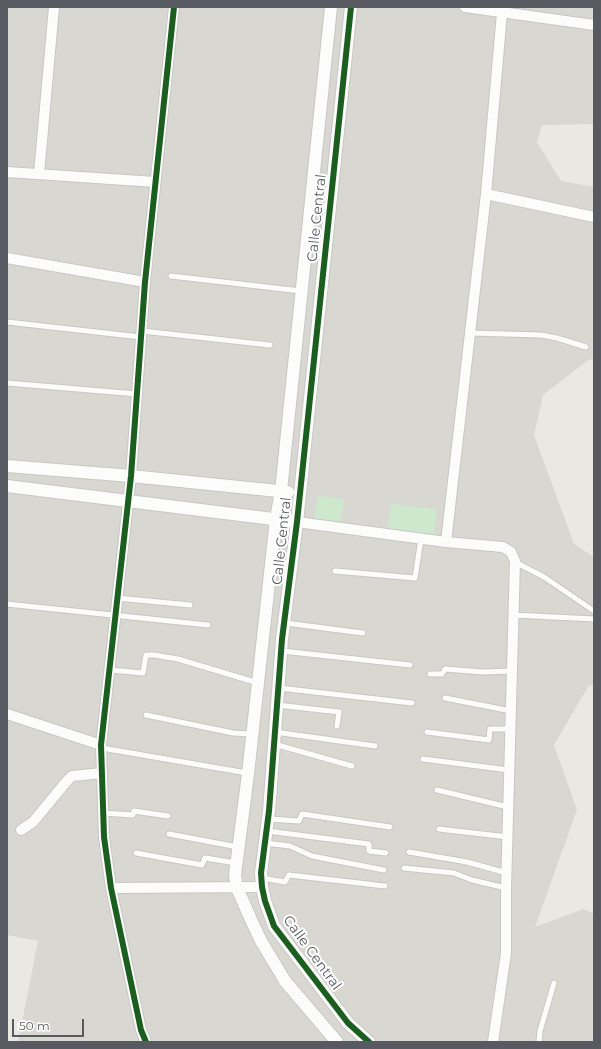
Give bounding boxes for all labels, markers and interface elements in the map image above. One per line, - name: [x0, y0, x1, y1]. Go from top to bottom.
- street label: Calle Central: [304, 173, 330, 263]
- street label: Calle Central: [269, 496, 295, 586]
- street label: Calle Central: [279, 912, 345, 994]
- scale bar: [14, 1011, 86, 1037]
- text: 50 m: [19, 1018, 50, 1033]

